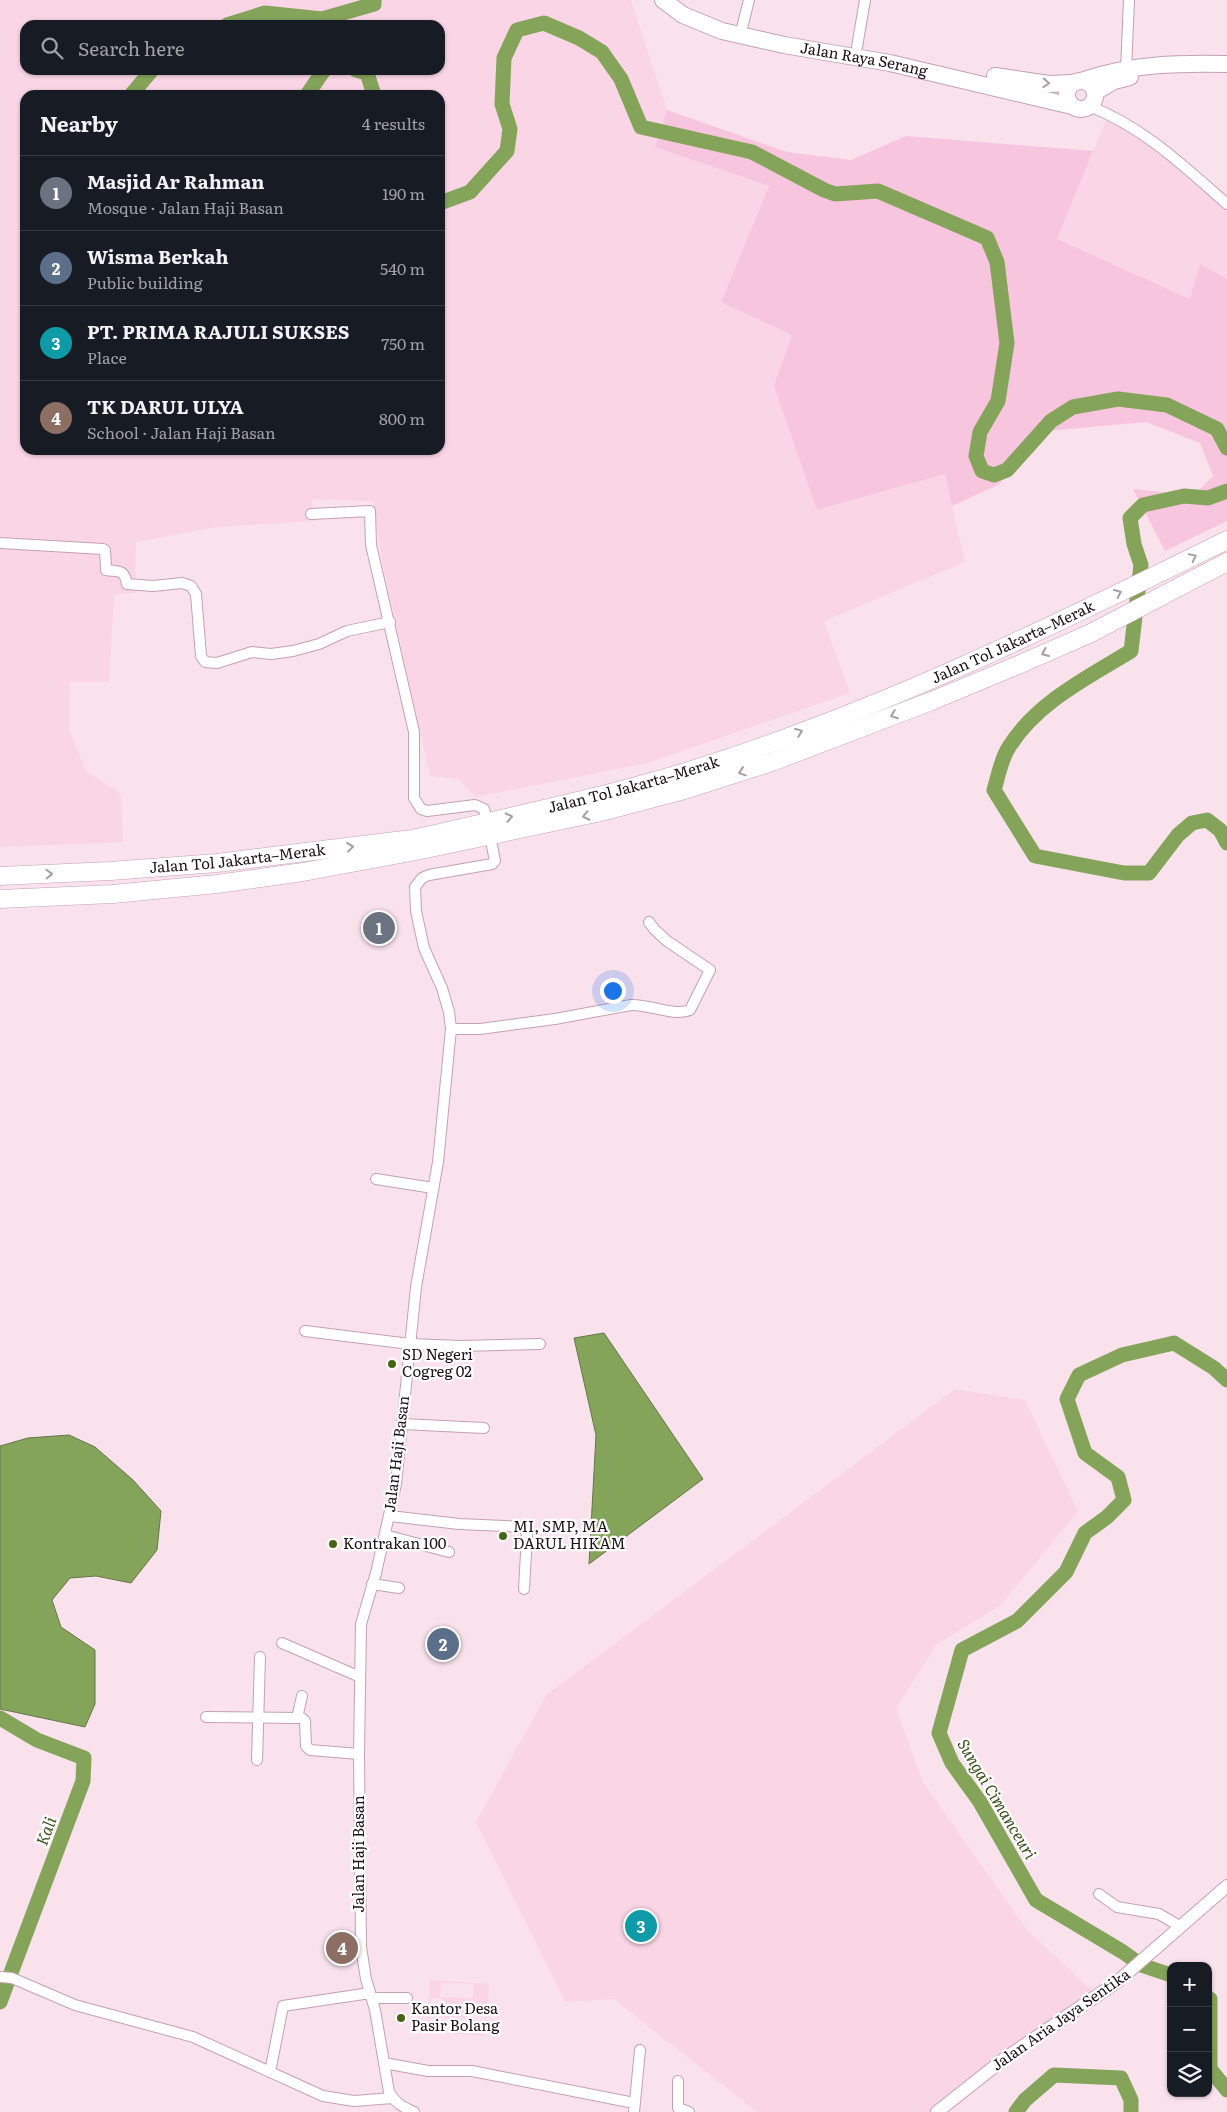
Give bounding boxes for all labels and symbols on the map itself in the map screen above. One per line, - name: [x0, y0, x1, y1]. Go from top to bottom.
- street label: Jalan Raya Serang: [799, 35, 931, 82]
- one-way arrow: [1042, 77, 1050, 88]
- one-way arrow: [1188, 553, 1197, 563]
- one-way arrow: [1113, 589, 1122, 599]
- street label: Jalan Tol Jakarta–Merak: [927, 593, 1098, 688]
- one-way arrow: [1041, 647, 1050, 658]
- one-way arrow: [891, 709, 899, 719]
- one-way arrow: [795, 728, 803, 738]
- street label: Jalan Tol Jakarta–Merak: [545, 749, 723, 818]
- one-way arrow: [738, 766, 747, 776]
- one-way arrow: [581, 810, 590, 820]
- one-way arrow: [505, 812, 514, 823]
- street label: Jalan Tol Jakarta–Merak: [148, 837, 327, 878]
- one-way arrow: [346, 842, 354, 853]
- one-way arrow: [45, 868, 53, 879]
- pin: 1: [363, 909, 395, 947]
- your location: [600, 978, 626, 1004]
- place label: SD Negeri Cogreg 02: [402, 1342, 473, 1382]
- marker: SD Negeri Cogreg 02: [386, 1358, 398, 1370]
- street label: Jalan Haji Basan: [377, 1394, 414, 1513]
- place label: MI, SMP, MA DARUL HIKAM: [513, 1514, 626, 1554]
- marker: MI, SMP, MA DARUL HIKAM: [497, 1530, 509, 1542]
- place label: Kontrakan 100: [343, 1531, 447, 1554]
- marker: Kontrakan 100: [327, 1538, 339, 1550]
- pin: 2: [427, 1625, 459, 1663]
- water label: Sungai Cimanceuri: [952, 1734, 1043, 1863]
- street label: Jalan Haji Basan: [346, 1795, 369, 1913]
- water label: Kali: [29, 1813, 62, 1848]
- pin: 3: [625, 1907, 657, 1945]
- pin: 4: [326, 1929, 358, 1967]
- street label: Jalan Aria Jaya Sentika: [986, 1962, 1135, 2075]
- place label: Kantor Desa Pasir Bolang: [411, 1996, 500, 2036]
- marker: Kantor Desa Pasir Bolang: [395, 2012, 407, 2024]

